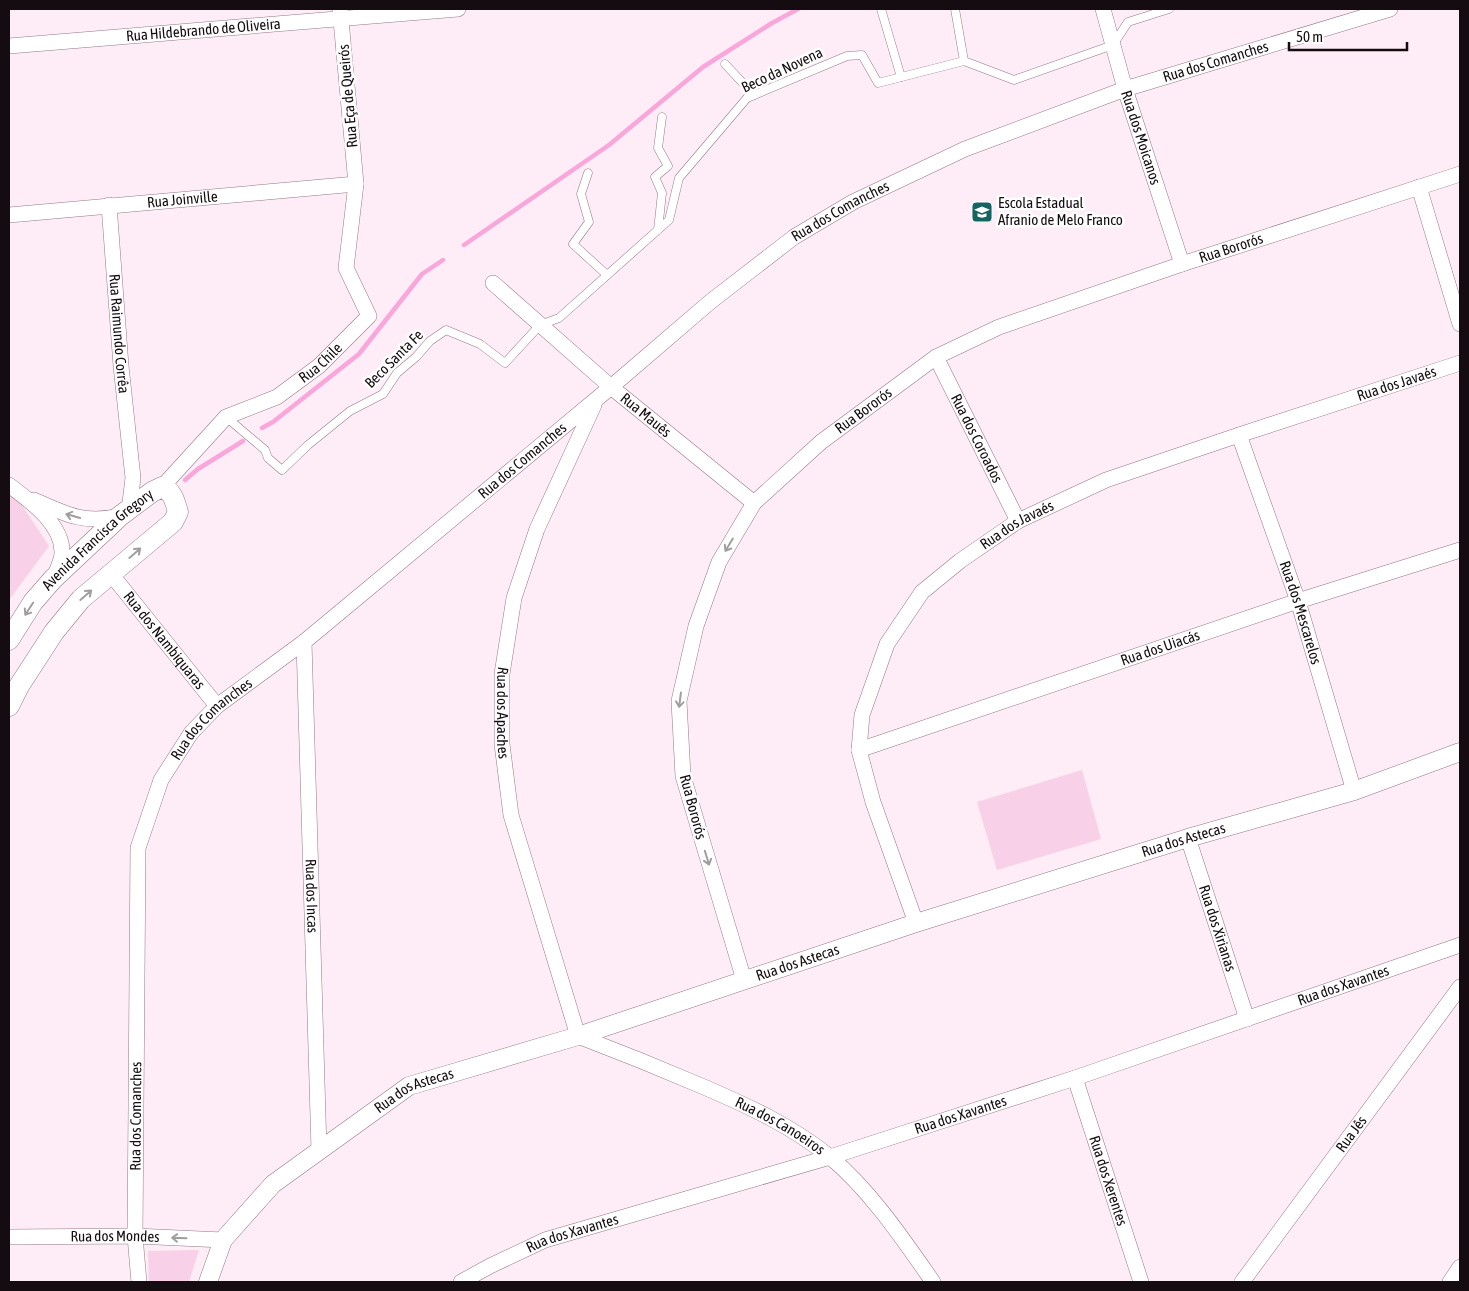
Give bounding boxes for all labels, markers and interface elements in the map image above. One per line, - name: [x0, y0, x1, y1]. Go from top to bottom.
- street label: Rua Hildebrando de Oliveira: [125, 15, 281, 44]
- scale bar: [1289, 20, 1406, 52]
- text: 50 m: [1296, 28, 1323, 45]
- street label: Rua dos Comanches: [1161, 37, 1270, 85]
- street label: Beco da Novena: [739, 43, 825, 96]
- street label: Rua Eça de Queirós: [335, 44, 360, 148]
- street label: Rua dos Moicanos: [1118, 88, 1165, 187]
- street label: Rua dos Comanches: [788, 177, 892, 245]
- street label: Rua Joinville: [146, 187, 218, 211]
- place label: Escola Estadual Afranio de Melo Franco: [998, 194, 1123, 228]
- school or university icon: Escola Estadual Afranio de Melo Franco: [970, 200, 994, 224]
- street label: Rua Bororós: [1197, 229, 1265, 266]
- street label: Rua Raimundo Corrêa: [106, 273, 133, 394]
- street label: Beco Santa Fe: [361, 326, 426, 391]
- street label: Rua Chile: [295, 339, 345, 386]
- street label: Rua dos Javaés: [1355, 362, 1438, 404]
- street label: Rua Bororós: [831, 384, 895, 437]
- street label: Rua Mauês: [617, 389, 675, 440]
- street label: Rua dos Coroados: [948, 391, 1006, 485]
- street label: Rua dos Comanches: [475, 419, 569, 502]
- street label: Avenida Francisca Gregory: [38, 485, 156, 593]
- street label: Rua dos Javaés: [977, 497, 1056, 553]
- one-way arrow: [65, 510, 81, 520]
- one-way arrow: [723, 538, 733, 552]
- one-way arrow: [129, 547, 142, 558]
- street label: Rua dos Mescarelos: [1276, 558, 1325, 666]
- street label: Rua dos Nambiquaras: [120, 588, 209, 692]
- one-way arrow: [80, 589, 93, 601]
- one-way arrow: [23, 602, 33, 616]
- street label: Rua dos Uiacás: [1118, 626, 1202, 669]
- street label: Rua dos Apaches: [494, 666, 513, 760]
- street label: Rua dos Comanches: [167, 674, 255, 763]
- one-way arrow: [675, 691, 685, 707]
- street label: Rua Bororós: [677, 773, 710, 841]
- street label: Rua dos Astecas: [1139, 819, 1227, 860]
- one-way arrow: [703, 850, 713, 866]
- street label: Rua dos Incas: [302, 858, 322, 933]
- street label: Rua dos Xirianas: [1196, 883, 1240, 974]
- street label: Rua dos Astecas: [754, 940, 841, 984]
- street label: Rua dos Xavantes: [1295, 961, 1391, 1009]
- street label: Rua dos Comanches: [127, 1061, 144, 1171]
- street label: Rua dos Astecas: [371, 1064, 455, 1116]
- street label: Rua dos Xavantes: [912, 1092, 1009, 1137]
- street label: Rua dos Canoeiros: [733, 1093, 828, 1158]
- street label: Rua Jês: [1332, 1112, 1370, 1155]
- street label: Rua dos Xerentes: [1086, 1133, 1131, 1228]
- street label: Rua dos Xavantes: [523, 1210, 620, 1256]
- street label: Rua dos Mondes: [70, 1227, 160, 1245]
- one-way arrow: [171, 1234, 187, 1243]

